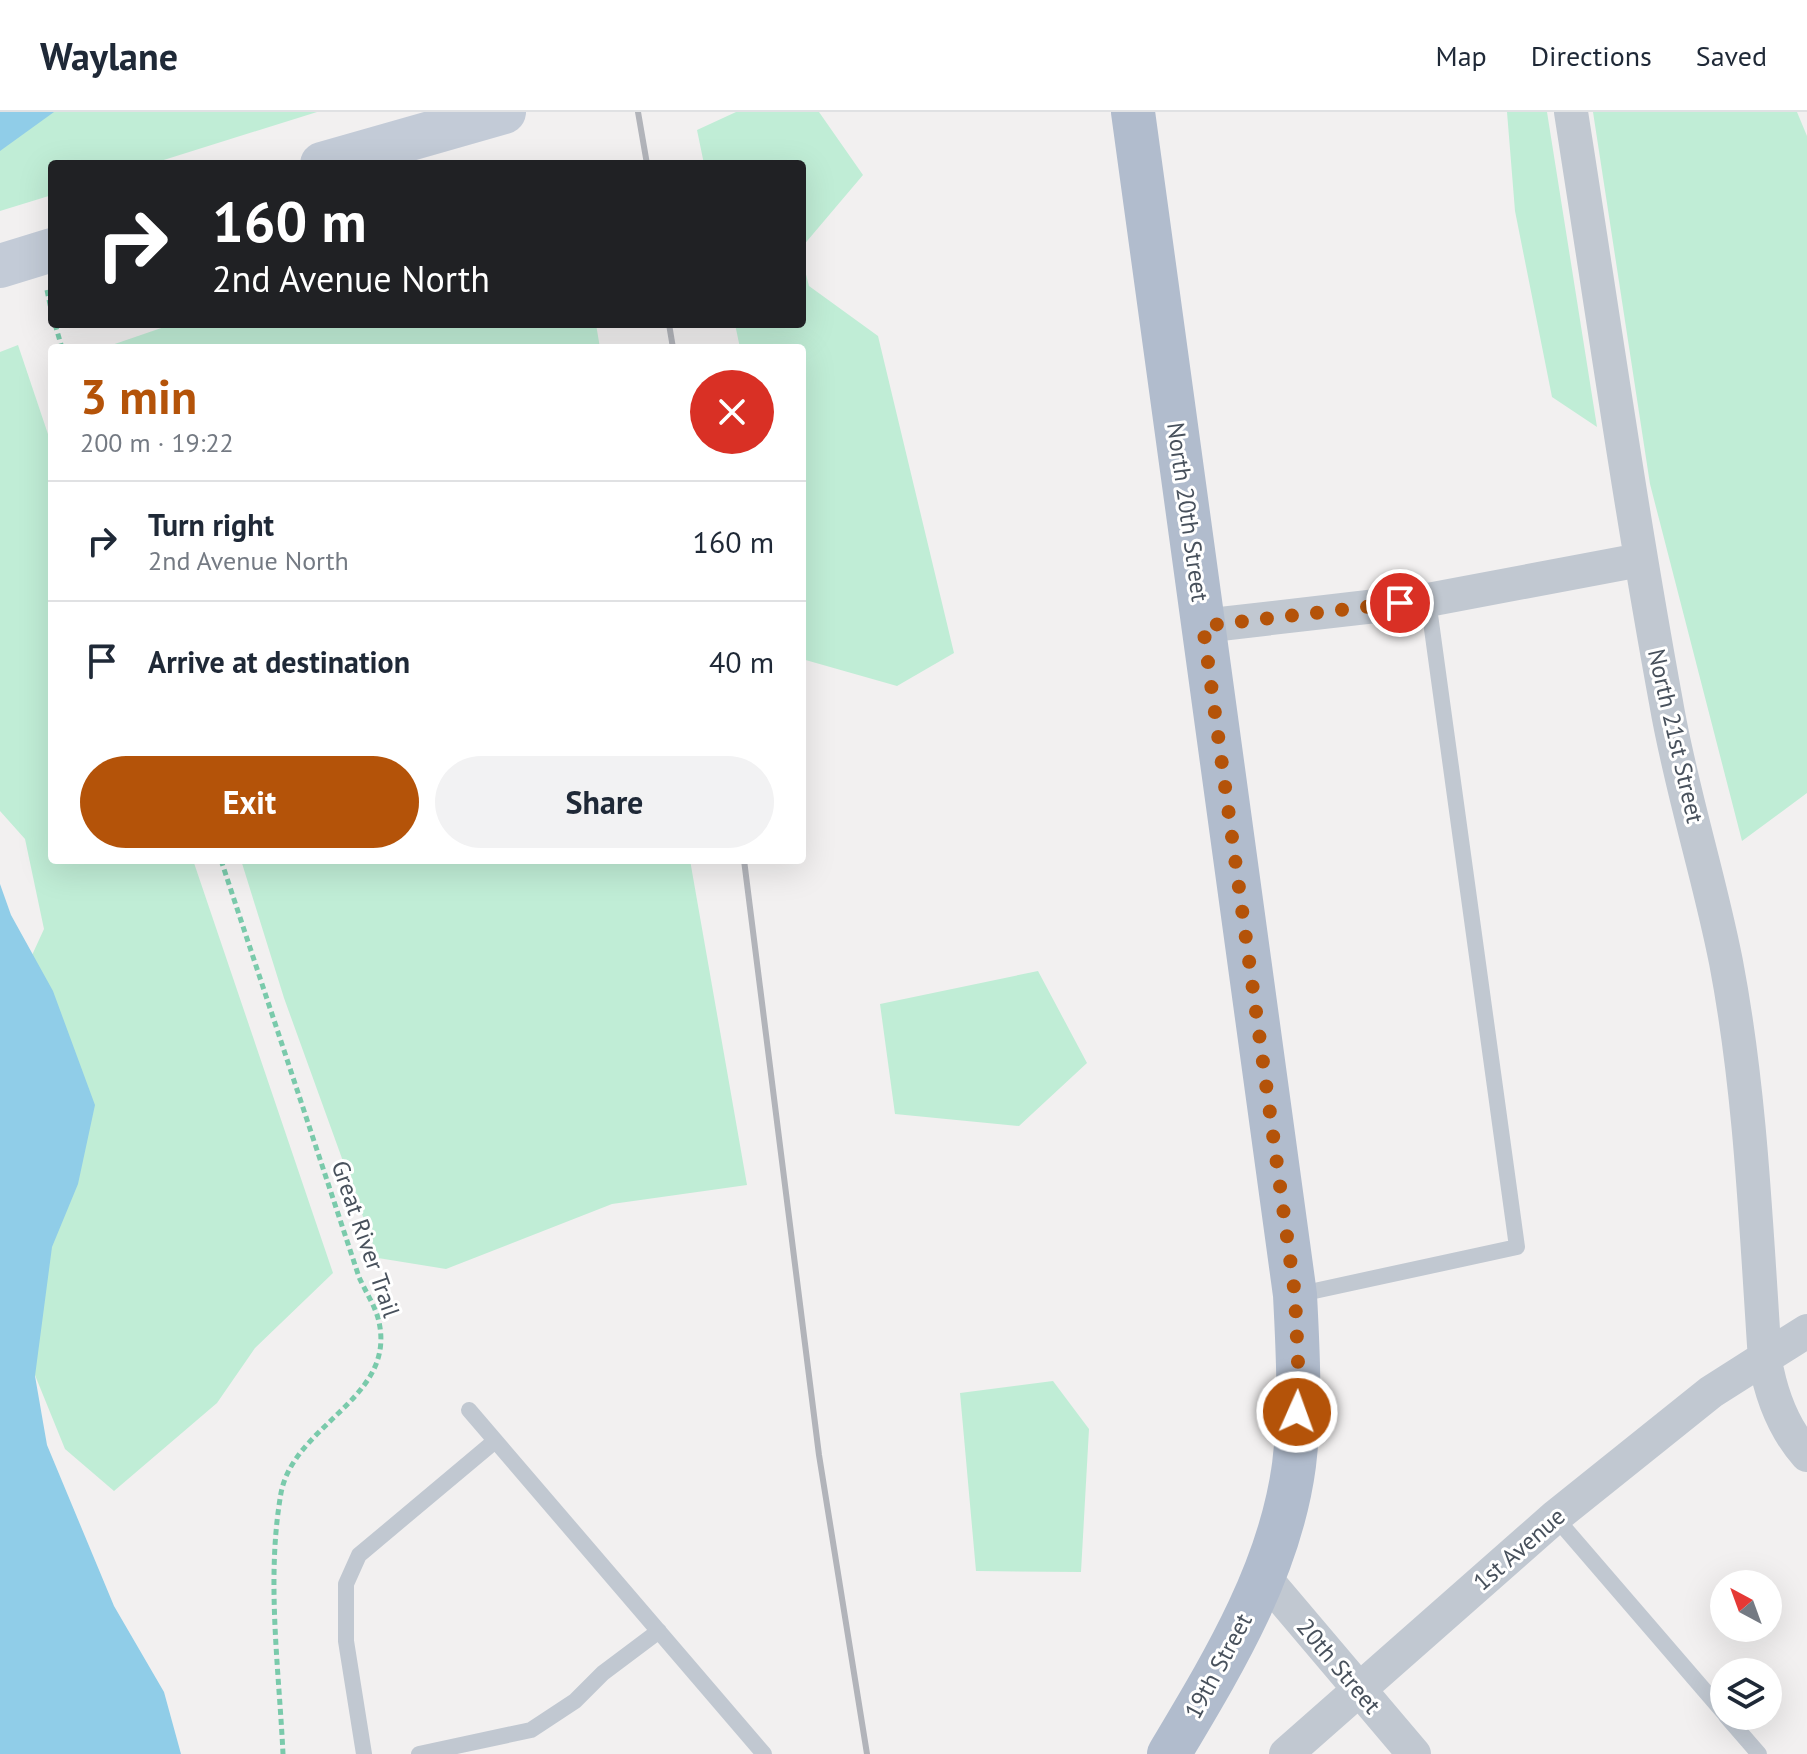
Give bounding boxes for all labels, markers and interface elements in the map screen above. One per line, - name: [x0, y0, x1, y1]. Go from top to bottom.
- text: Waylane: [40, 31, 178, 80]
- text: Map: [1436, 37, 1487, 74]
- text: Directions: [1531, 37, 1652, 74]
- text: Saved: [1696, 37, 1767, 74]
- text: 160 m: [212, 185, 367, 257]
- icon: right: [80, 192, 184, 296]
- text: 2nd Avenue North: [212, 255, 490, 302]
- text: 3 min: [80, 365, 197, 427]
- button: close: [690, 370, 774, 454]
- street label: North 20th Street: [1160, 420, 1216, 604]
- text: 200 m · 19:22: [80, 426, 234, 459]
- text: Turn right: [148, 505, 274, 544]
- icon: right: [80, 519, 124, 563]
- text: 160 m: [693, 522, 774, 561]
- text: 2nd Avenue North: [148, 544, 349, 577]
- pin: [1366, 569, 1434, 637]
- icon: arrive: [1378, 581, 1422, 625]
- icon: arrive: [80, 639, 124, 683]
- text: Arrive at destination: [148, 642, 410, 681]
- text: 40 m: [709, 642, 774, 681]
- street label: North 21st Street: [1641, 646, 1711, 826]
- button: Exit: [80, 756, 419, 848]
- button: Share: [435, 756, 774, 848]
- street label: Great River Trail: [325, 1157, 407, 1321]
- position arrow: [1255, 1370, 1339, 1454]
- street label: 1st Avenue: [1467, 1501, 1571, 1597]
- north arrow: [1710, 1570, 1782, 1642]
- map controls: [1710, 1570, 1782, 1730]
- street label: 19th Street: [1177, 1608, 1259, 1724]
- street label: 20th Street: [1290, 1612, 1388, 1720]
- button: layers: [1710, 1658, 1782, 1730]

